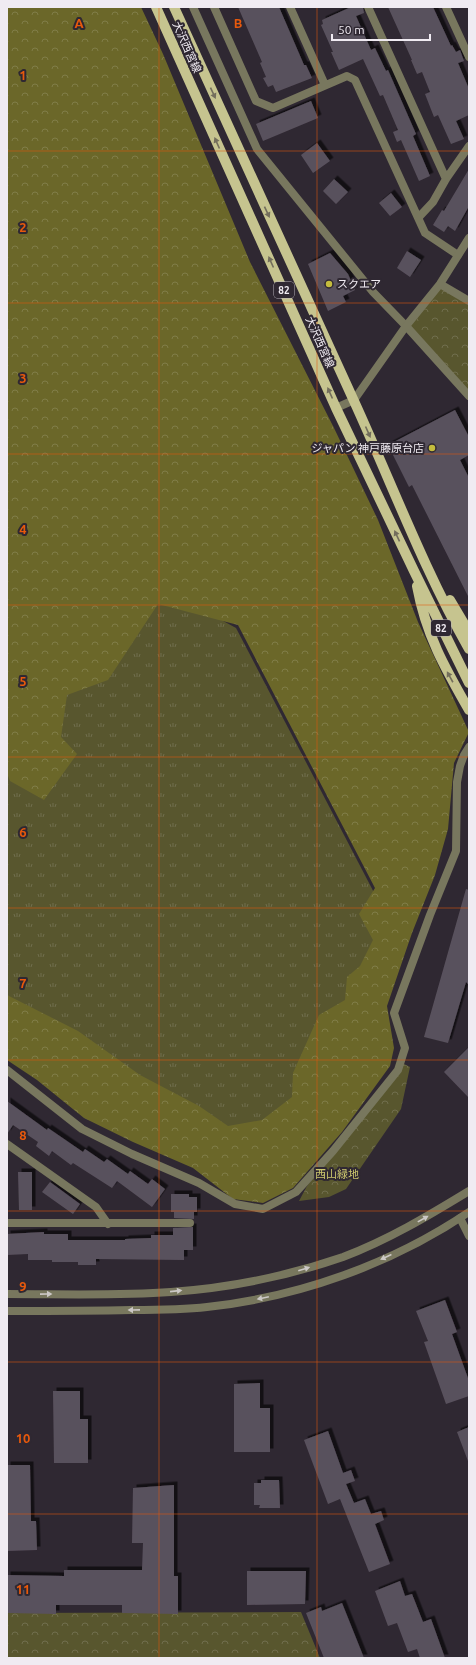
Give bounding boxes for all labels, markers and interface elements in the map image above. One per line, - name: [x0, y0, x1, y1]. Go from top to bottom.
- text: A: [74, 16, 84, 30]
- text: B: [234, 16, 243, 30]
- scale bar: [332, 16, 430, 42]
- street label: 大沢西宮線: [170, 19, 204, 75]
- text: 50 m: [338, 23, 365, 36]
- text: 1: [19, 68, 27, 82]
- one-way arrow: [210, 88, 216, 99]
- one-way arrow: [214, 138, 220, 149]
- one-way arrow: [264, 206, 270, 217]
- text: 2: [19, 220, 27, 234]
- one-way arrow: [268, 256, 274, 267]
- place label: スクエア: [337, 278, 381, 290]
- marker: スクエア: [324, 279, 334, 289]
- road number: 82: [274, 282, 294, 298]
- street label: 大沢西宮線: [303, 314, 337, 370]
- text: 3: [19, 371, 27, 385]
- one-way arrow: [327, 388, 333, 399]
- one-way arrow: [365, 426, 371, 437]
- place label: ジャパン 神戸藤原台店: [311, 442, 424, 454]
- marker: ジャパン 神戸藤原台店: [427, 443, 437, 453]
- text: 4: [19, 522, 27, 536]
- one-way arrow: [394, 530, 400, 542]
- road number: 82: [431, 620, 451, 636]
- one-way arrow: [446, 671, 453, 682]
- text: 5: [19, 674, 27, 688]
- text: 6: [19, 825, 27, 839]
- text: 7: [19, 976, 27, 990]
- text: 8: [19, 1128, 27, 1142]
- park label: 西山緑地: [315, 1168, 359, 1180]
- one-way arrow: [417, 1215, 429, 1222]
- one-way arrow: [380, 1254, 392, 1261]
- one-way arrow: [298, 1266, 310, 1272]
- text: 9: [19, 1279, 27, 1293]
- one-way arrow: [170, 1288, 182, 1295]
- one-way arrow: [40, 1291, 53, 1297]
- one-way arrow: [257, 1295, 269, 1301]
- one-way arrow: [127, 1307, 140, 1313]
- text: 10: [16, 1431, 30, 1445]
- text: 11: [16, 1582, 30, 1596]

